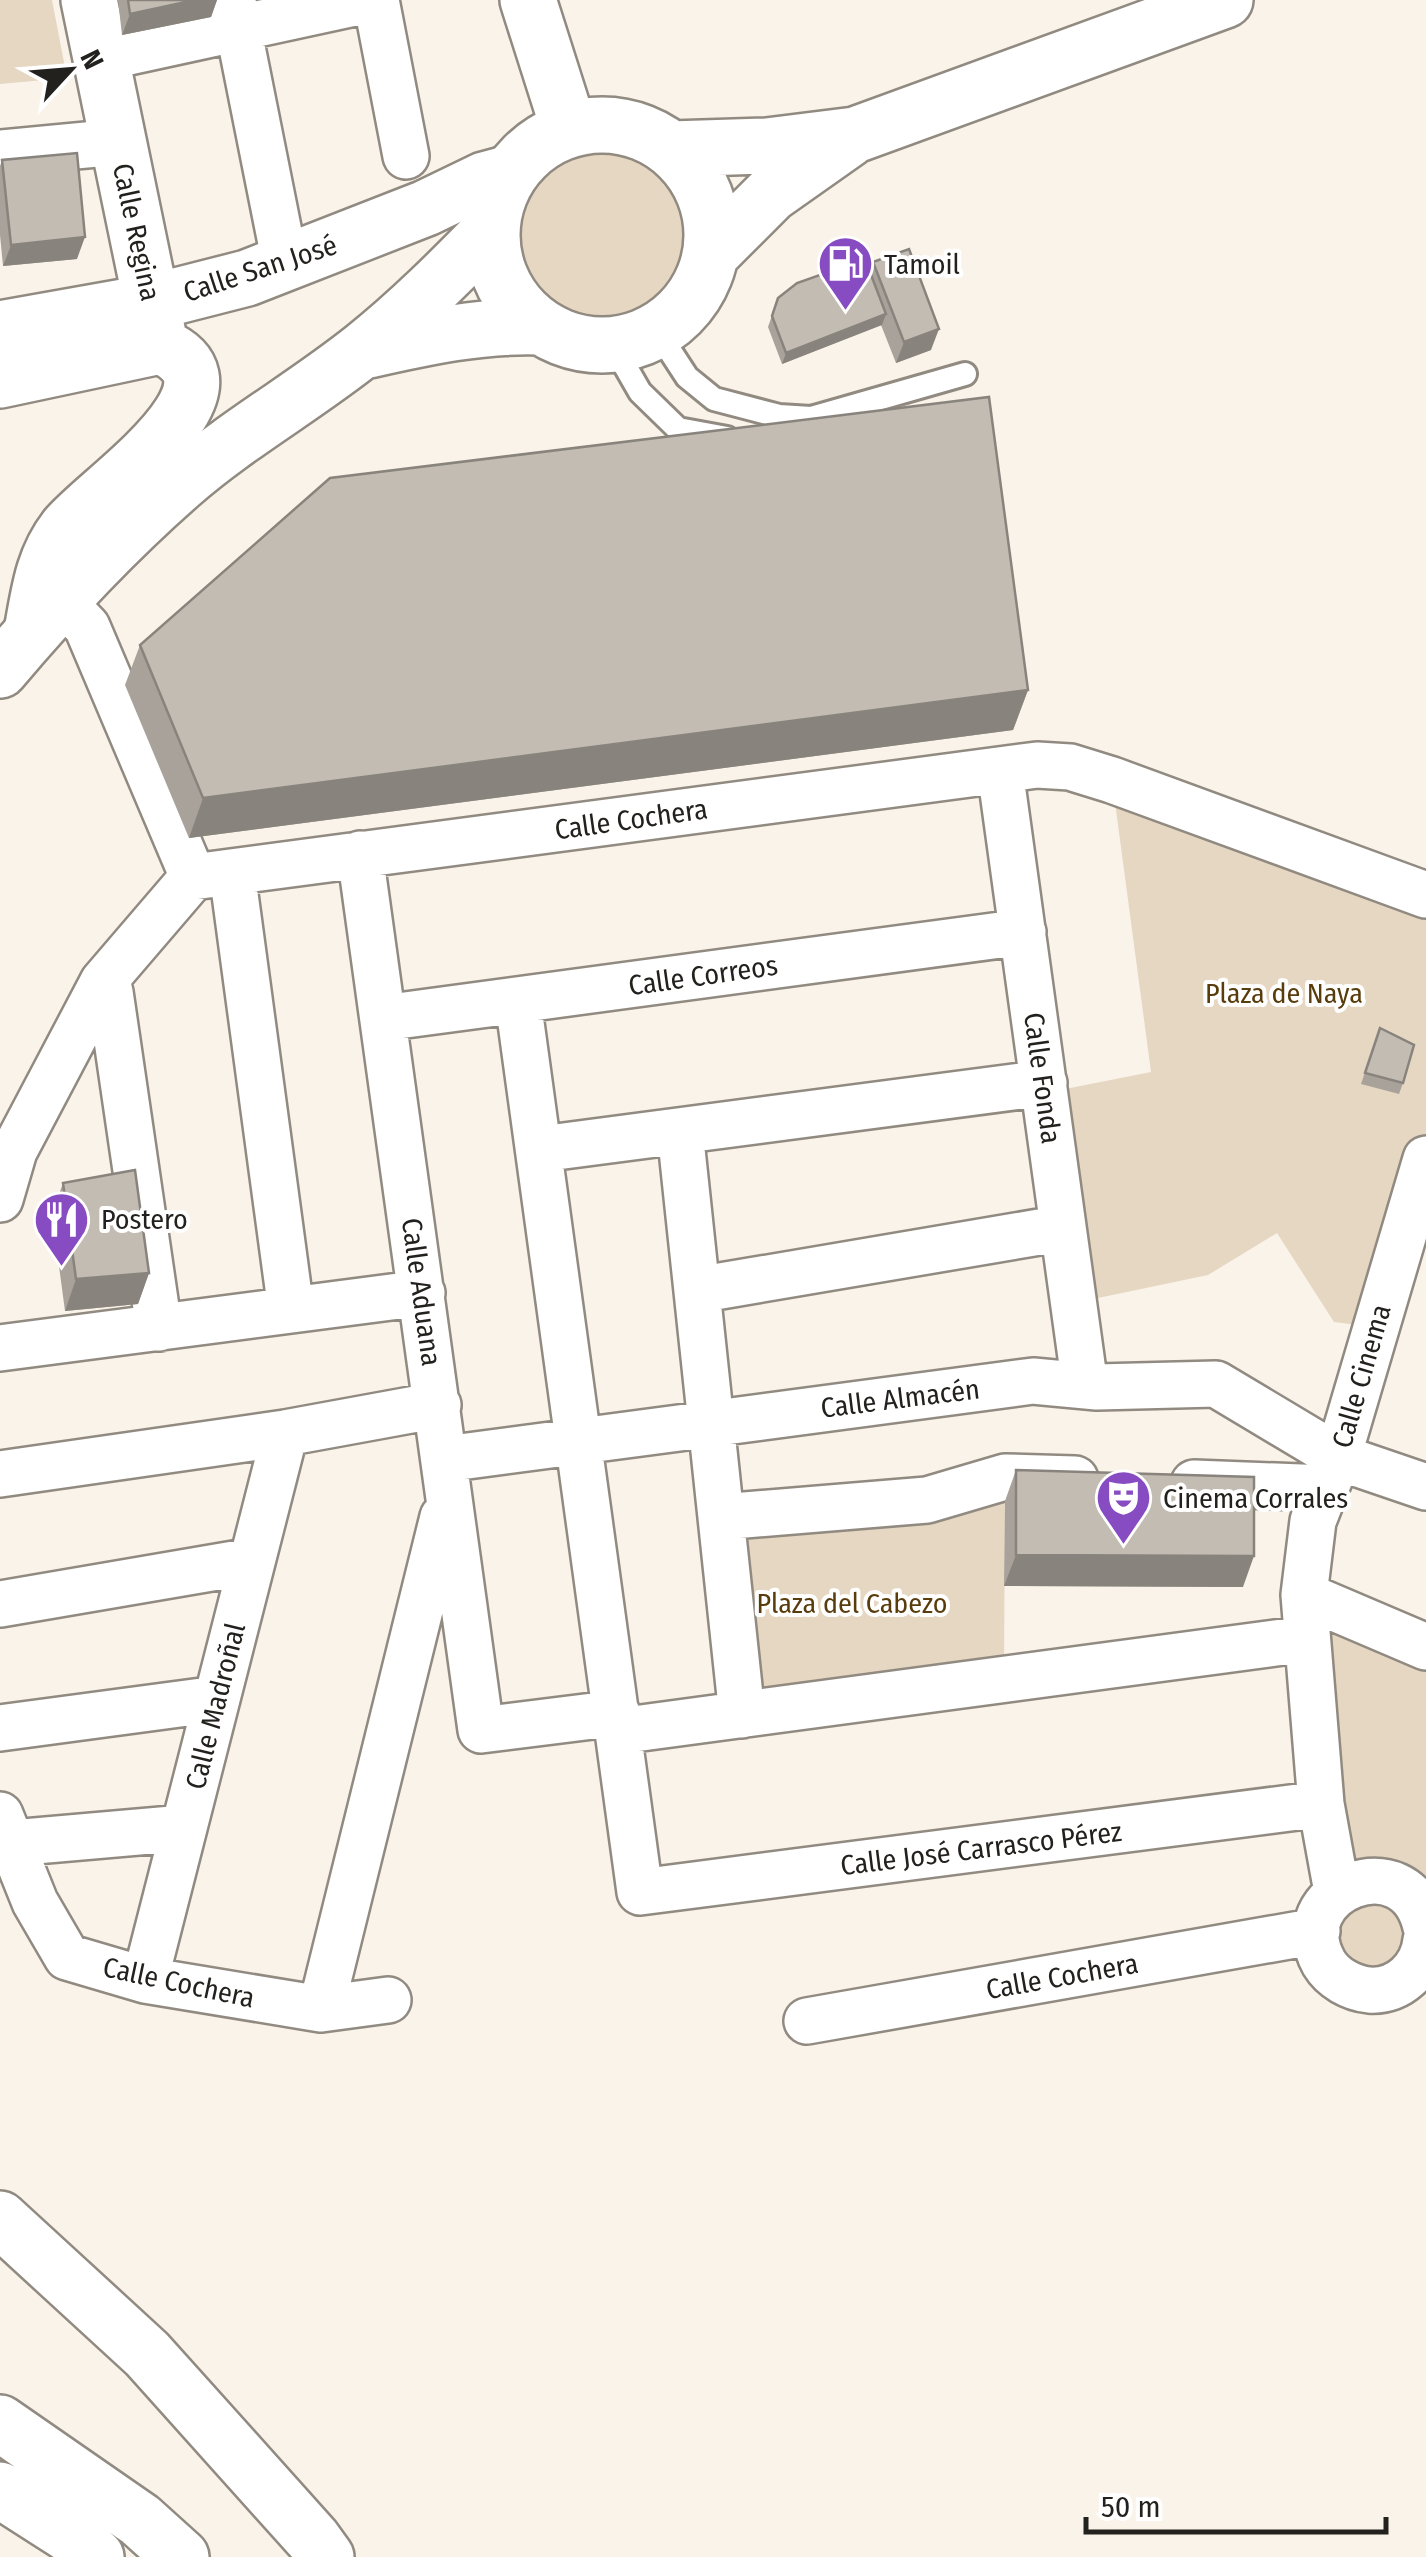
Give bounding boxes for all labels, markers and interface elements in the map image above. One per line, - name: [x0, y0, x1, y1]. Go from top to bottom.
- north arrow: [20, 20, 120, 120]
- text: N: [74, 44, 111, 74]
- street label: Calle Regina: [106, 160, 167, 304]
- street label: Calle San José: [179, 228, 341, 309]
- fuel station icon: Tamoil: [815, 234, 875, 313]
- place label: Tamoil: [884, 248, 960, 281]
- street label: Calle Cochera: [553, 792, 710, 847]
- street label: Calle Correos: [626, 949, 780, 1002]
- park label: Plaza de Naya: [1205, 977, 1363, 1010]
- street label: Calle Fonda: [1017, 1010, 1068, 1146]
- restaurant icon: Postero: [32, 1189, 92, 1268]
- place label: Postero: [101, 1203, 188, 1236]
- street label: Calle Aduana: [395, 1216, 448, 1368]
- street label: Calle Cinema: [1325, 1301, 1398, 1452]
- street label: Calle Almacén: [819, 1372, 981, 1425]
- theatre icon: Cinema Corrales: [1094, 1468, 1154, 1547]
- place label: Cinema Corrales: [1163, 1482, 1348, 1515]
- park label: Plaza del Cabezo: [757, 1587, 947, 1620]
- street label: Calle Madroñal: [179, 1619, 252, 1793]
- street label: Calle José Carrasco Pérez: [839, 1815, 1124, 1882]
- street label: Calle Cochera: [983, 1947, 1141, 2006]
- street label: Calle Cochera: [100, 1950, 258, 2015]
- scale bar: [1086, 2472, 1386, 2534]
- text: 50 m: [1101, 2489, 1161, 2525]

